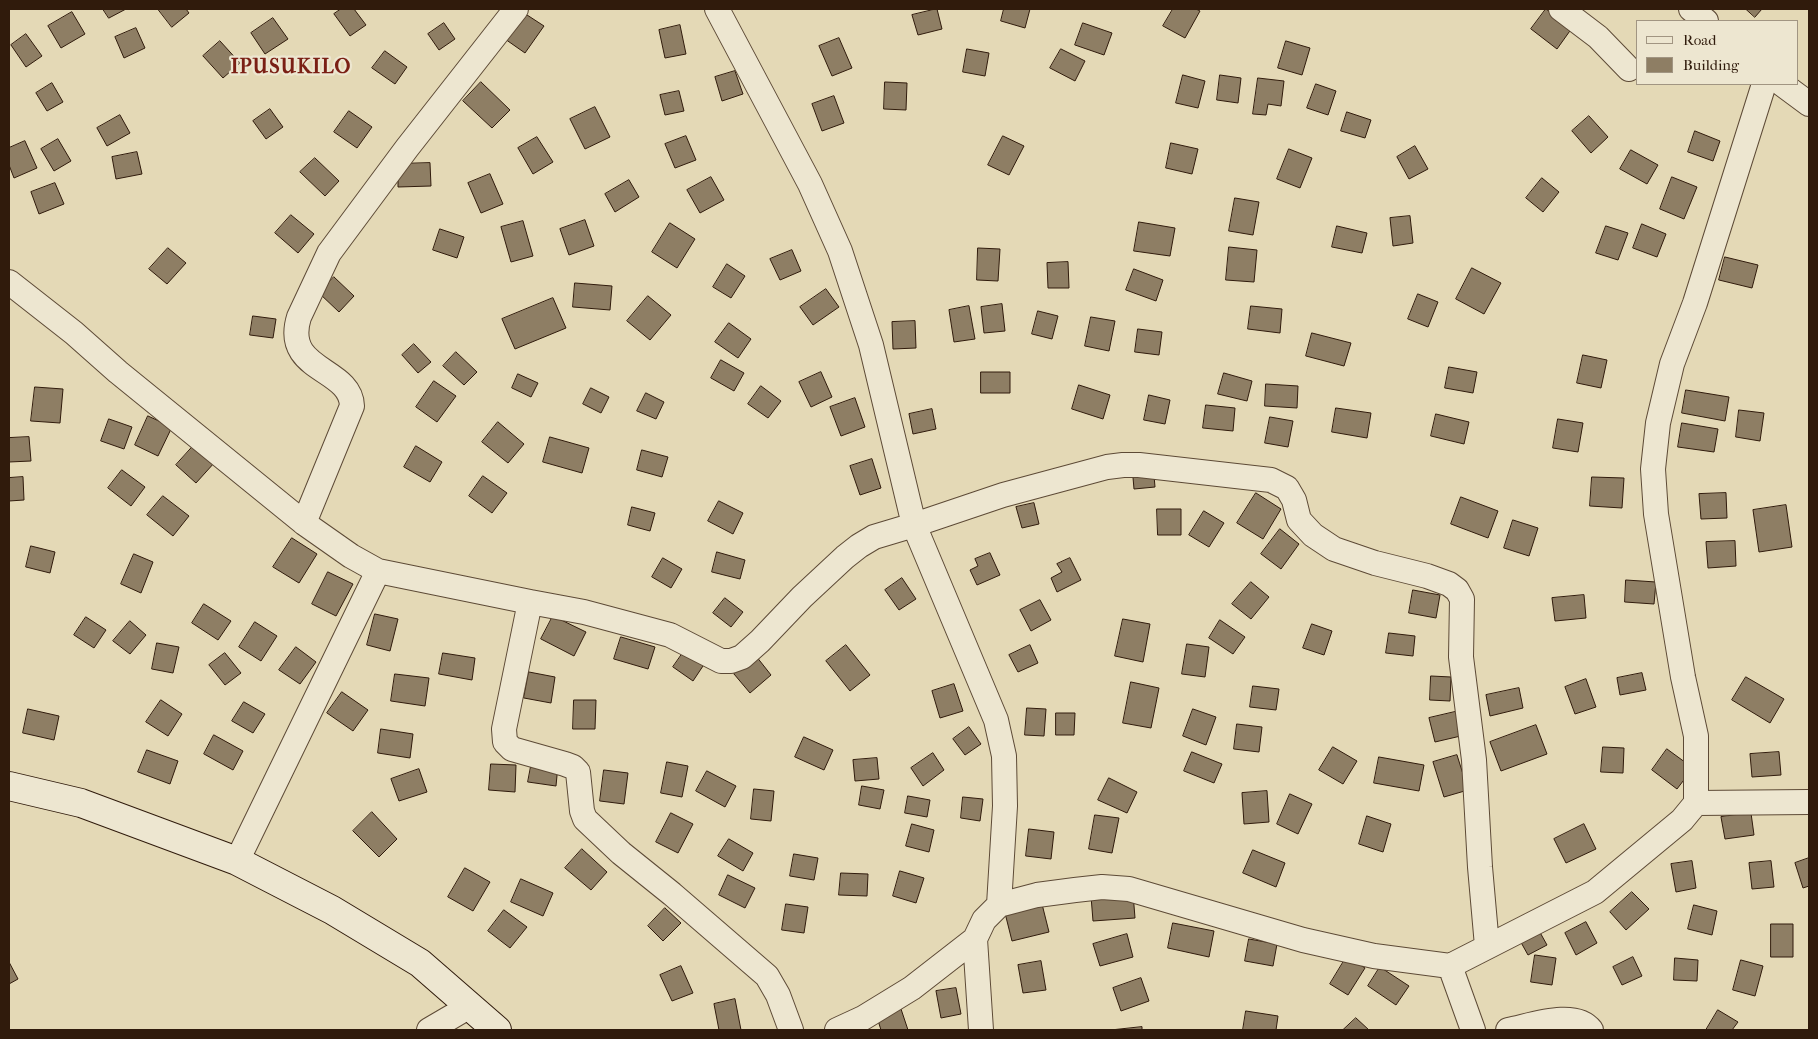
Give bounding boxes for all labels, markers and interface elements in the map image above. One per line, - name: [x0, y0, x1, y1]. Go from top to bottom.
- legend: [1636, 20, 1798, 85]
- text: Road: [1683, 31, 1716, 49]
- district label: IPUSUKILO: [230, 56, 352, 80]
- text: Building: [1683, 56, 1739, 74]

